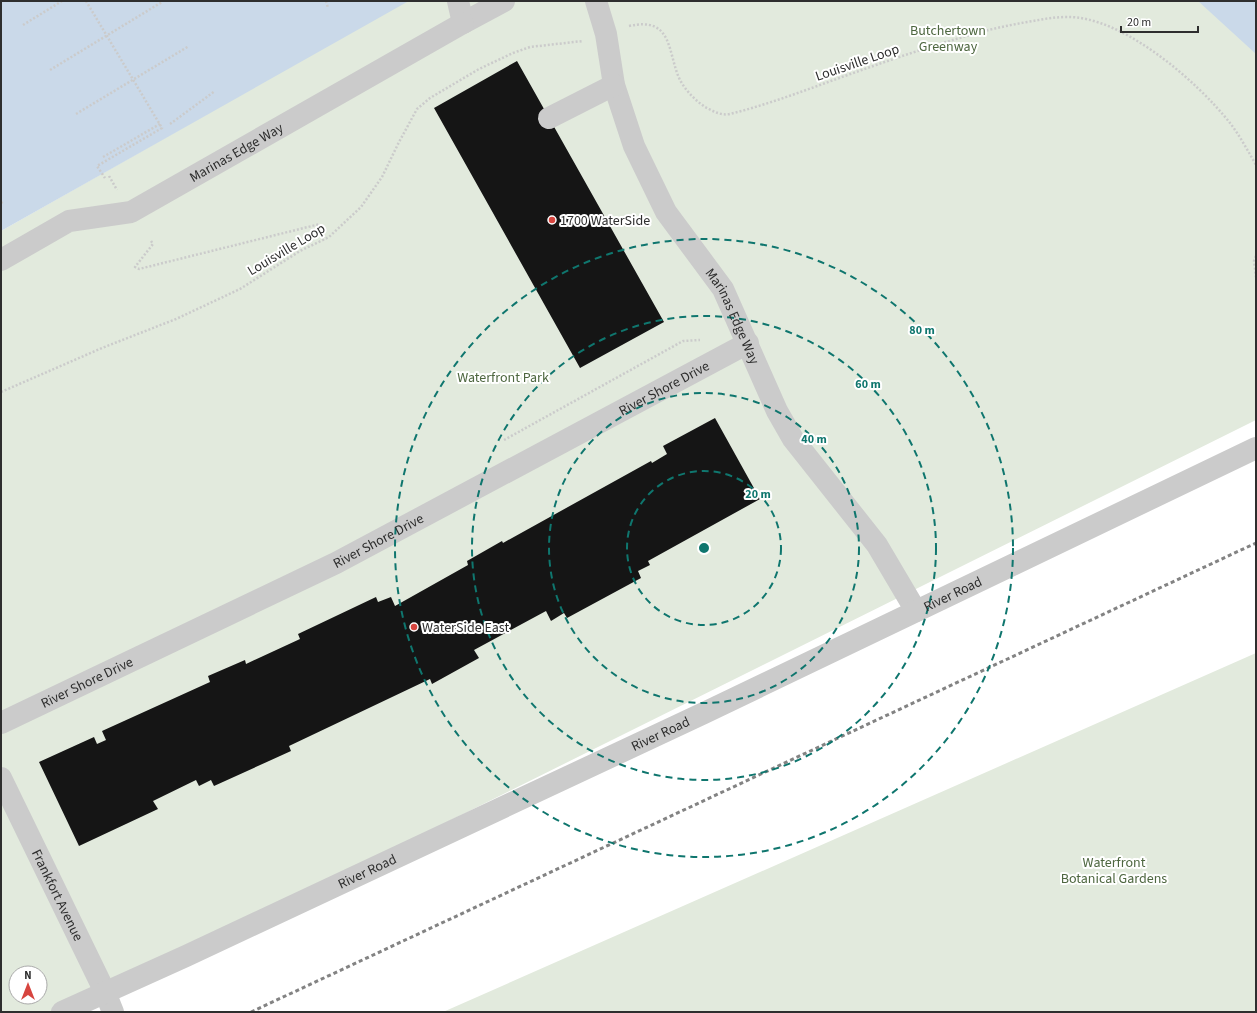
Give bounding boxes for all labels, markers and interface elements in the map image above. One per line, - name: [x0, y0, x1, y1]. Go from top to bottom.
- scale bar: [1121, 8, 1198, 34]
- text: 20 m: [1127, 14, 1151, 31]
- park label: Butchertown Greenway: [910, 21, 986, 57]
- street label: Louisville Loop: [813, 39, 902, 87]
- street label: Marinas Edge Way: [186, 118, 288, 188]
- place label: 1700 WaterSide: [560, 211, 650, 231]
- marker: 1700 WaterSide: [547, 215, 557, 225]
- street label: Louisville Loop: [244, 219, 329, 281]
- street label: Marinas Edge Way: [700, 264, 764, 368]
- text: 80 m: [909, 322, 935, 339]
- street label: River Shore Drive: [616, 356, 713, 421]
- park label: Waterfront Park: [457, 368, 549, 388]
- text: 60 m: [855, 376, 881, 393]
- text: 40 m: [801, 431, 827, 448]
- text: 20 m: [745, 486, 771, 503]
- street label: River Shore Drive: [330, 509, 428, 574]
- centre of rings: [697, 541, 711, 555]
- street label: River Road: [920, 572, 986, 617]
- place label: WaterSide East: [422, 618, 509, 638]
- marker: WaterSide East: [409, 622, 419, 632]
- street label: River Shore Drive: [38, 652, 137, 714]
- street label: River Road: [628, 712, 693, 757]
- street label: Frankfort Avenue: [26, 846, 88, 945]
- street label: River Road: [335, 850, 400, 894]
- park label: Waterfront Botanical Gardens: [1061, 853, 1167, 889]
- north arrow: [8, 965, 48, 1005]
- text: N: [24, 968, 32, 983]

